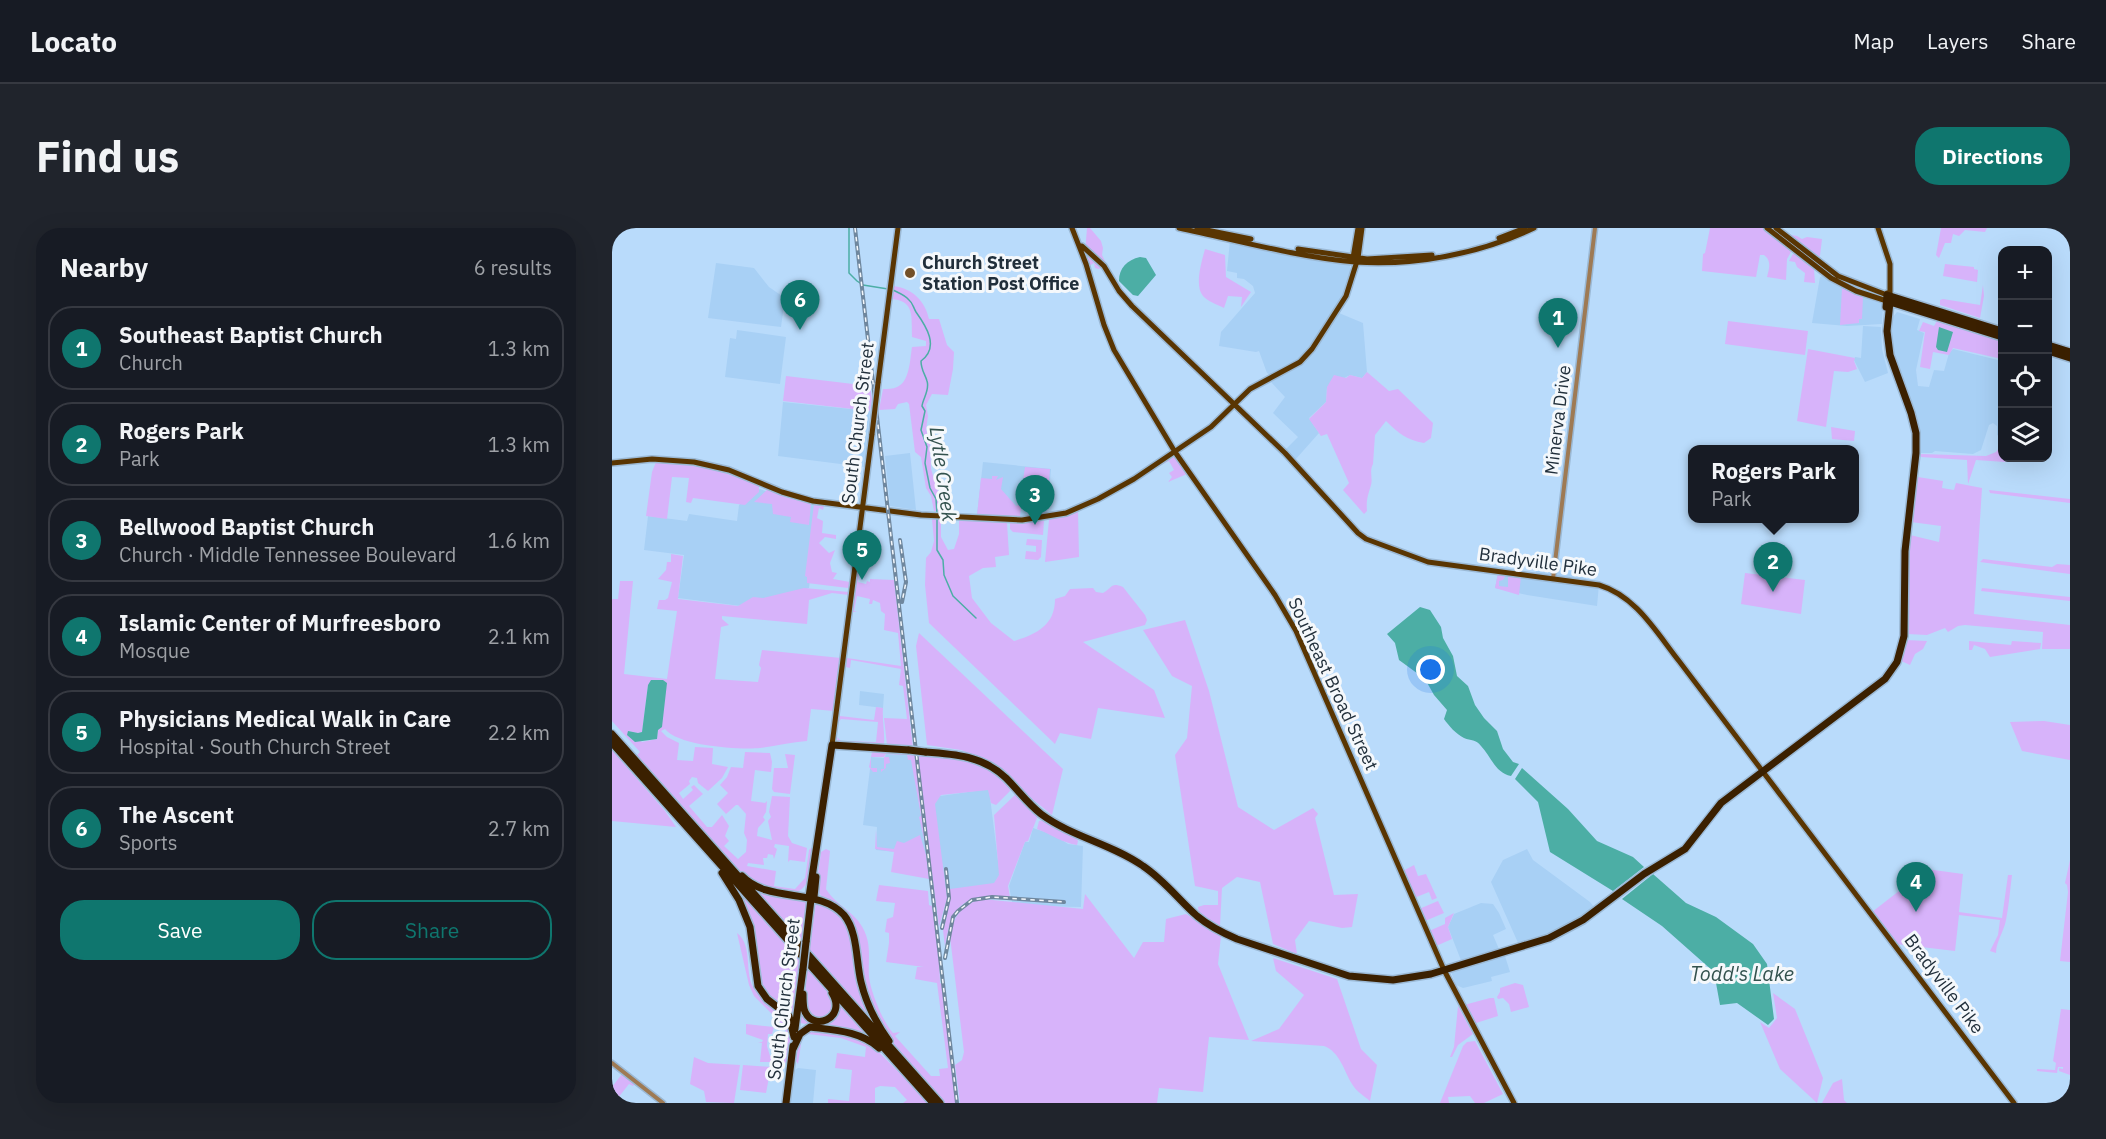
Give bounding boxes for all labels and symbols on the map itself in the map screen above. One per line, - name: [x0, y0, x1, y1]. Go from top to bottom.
- place label: Church Street Station Post Office: [922, 251, 1079, 295]
- marker: Church Street Station Post Office: [903, 266, 917, 280]
- pin: 6: [780, 280, 819, 330]
- pin: 1: [1538, 298, 1578, 348]
- street label: South Church Street: [836, 341, 879, 505]
- street label: Minerva Drive: [1539, 364, 1576, 476]
- water label: Lytle Creek: [923, 425, 964, 524]
- pin: 3: [1016, 476, 1054, 525]
- pin: 5: [842, 530, 882, 580]
- street label: Bradyville Pike: [1478, 542, 1599, 581]
- pin: 2: [1754, 542, 1792, 592]
- street label: Southeast Broad Street: [1283, 594, 1384, 774]
- your location: [1416, 655, 1445, 684]
- pin: 4: [1896, 862, 1936, 912]
- street label: South Church Street: [762, 917, 805, 1081]
- street label: Bradyville Pike: [1899, 929, 1989, 1038]
- water label: Todd's Lake: [1690, 960, 1794, 987]

